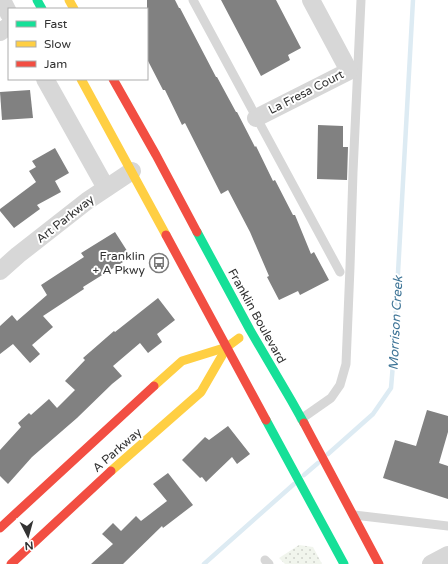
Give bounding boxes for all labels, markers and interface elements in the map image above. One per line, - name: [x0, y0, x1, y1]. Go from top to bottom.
- legend: [8, 8, 148, 80]
- text: Fast: [44, 17, 68, 31]
- text: Slow: [44, 37, 71, 51]
- text: Jam: [44, 57, 67, 71]
- street label: La Fresa Court: [266, 67, 346, 117]
- street label: Art Parkway: [33, 192, 97, 246]
- place label: Franklin + A Pkwy: [93, 249, 146, 277]
- bus stop icon: Franklin + A Pkwy: [148, 252, 170, 274]
- street label: Franklin Boulevard: [225, 266, 289, 366]
- water label: Morrison Creek: [386, 275, 407, 371]
- street label: A Parkway: [90, 425, 145, 475]
- north arrow: [8, 516, 48, 556]
- text: N: [24, 539, 34, 552]

